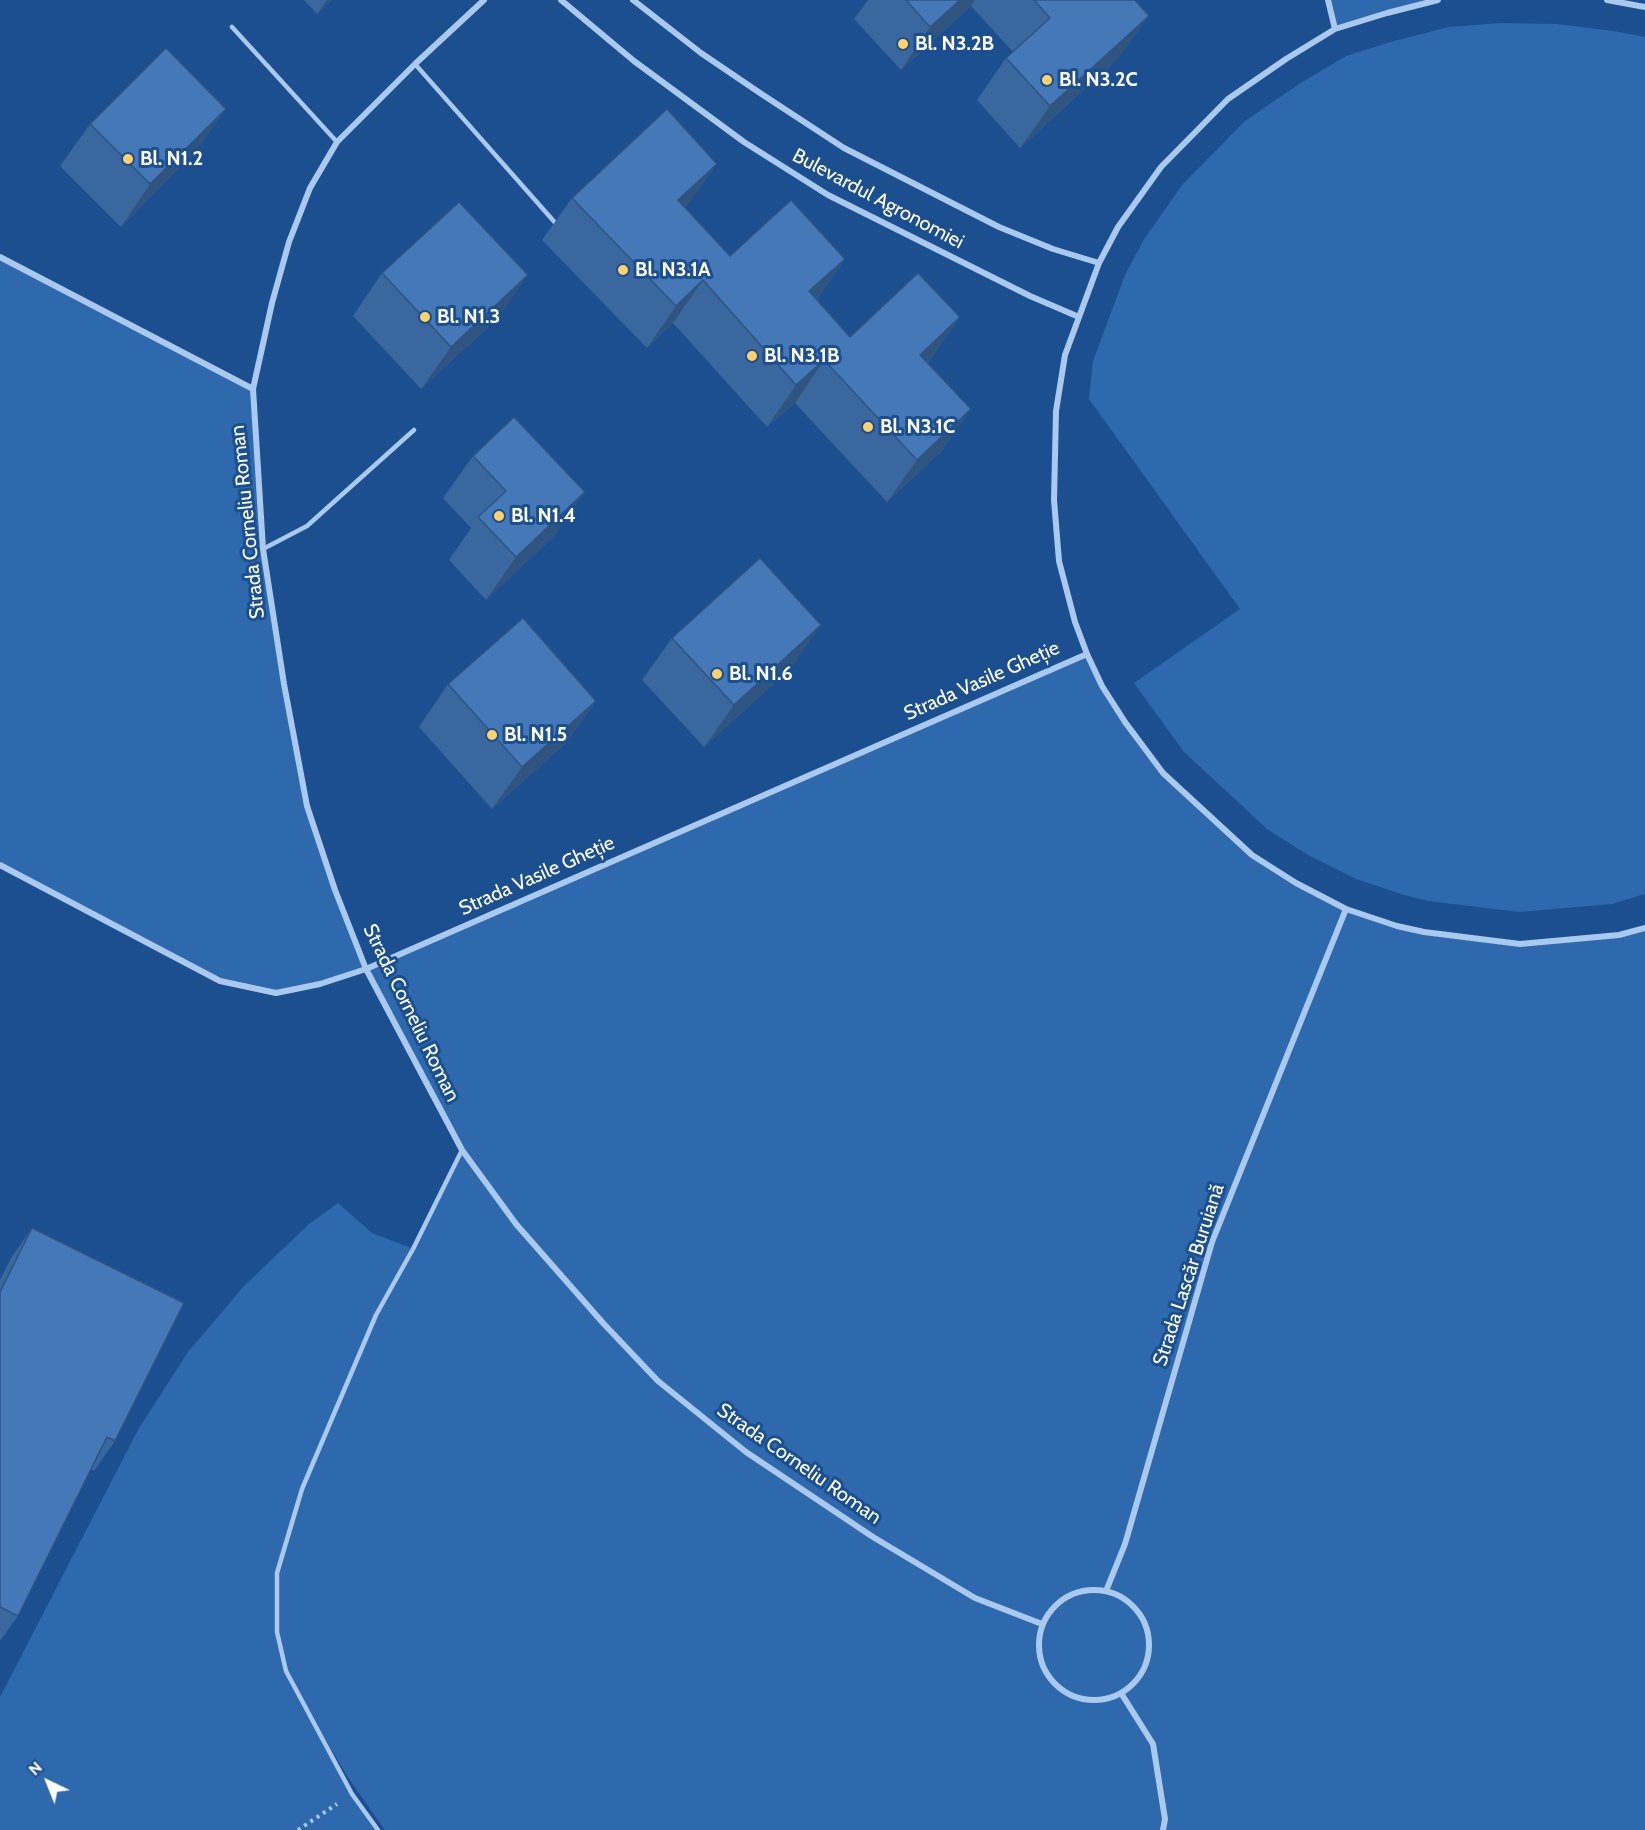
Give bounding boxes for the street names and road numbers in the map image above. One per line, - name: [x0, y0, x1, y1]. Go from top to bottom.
- street label: Bulevardul Agronomiei: [788, 144, 968, 254]
- street label: Strada Corneliu Roman: [226, 424, 270, 620]
- street label: Strada Vasile Gheție: [901, 636, 1063, 726]
- street label: Strada Vasile Gheție: [456, 831, 618, 921]
- street label: Strada Corneliu Roman: [358, 920, 464, 1106]
- street label: Strada Lascăr Buruiană: [1148, 1181, 1230, 1369]
- street label: Strada Corneliu Roman: [712, 1398, 886, 1530]

